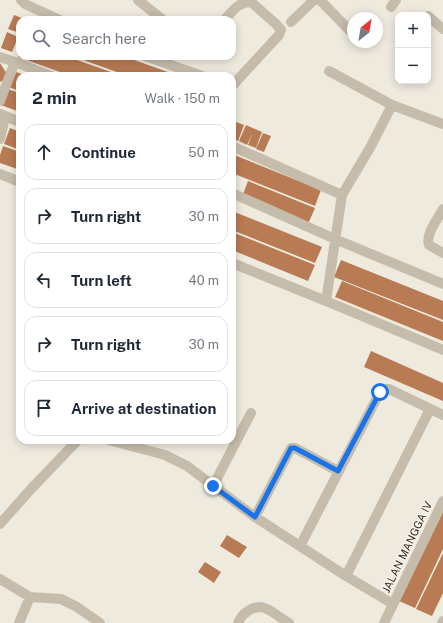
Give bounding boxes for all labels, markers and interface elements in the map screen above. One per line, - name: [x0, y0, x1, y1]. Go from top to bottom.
- north arrow: [347, 12, 383, 48]
- map controls: [395, 12, 431, 84]
- button: +: [395, 12, 431, 48]
- search box: [16, 16, 236, 60]
- icon: search: [30, 27, 52, 49]
- text: Search here: [62, 30, 146, 47]
- button: −: [395, 48, 431, 84]
- text: 2 min: [32, 88, 77, 108]
- text: Walk · 150 m: [145, 91, 220, 106]
- icon: ahead: [33, 141, 55, 163]
- text: Continue: [71, 144, 136, 161]
- text: 50 m: [188, 145, 219, 160]
- icon: right: [33, 205, 55, 227]
- text: Turn right: [71, 208, 141, 225]
- text: 30 m: [189, 209, 219, 224]
- icon: left: [33, 269, 55, 291]
- text: Turn left: [71, 272, 132, 289]
- text: 40 m: [188, 273, 219, 288]
- icon: right: [33, 333, 55, 355]
- text: Turn right: [71, 336, 141, 353]
- text: 30 m: [189, 337, 219, 352]
- route start: [371, 383, 389, 401]
- icon: arrive: [33, 397, 55, 419]
- text: Arrive at destination: [71, 400, 216, 417]
- route end: [204, 477, 222, 495]
- street label: JALAN MANGGA IV: [380, 499, 435, 595]

